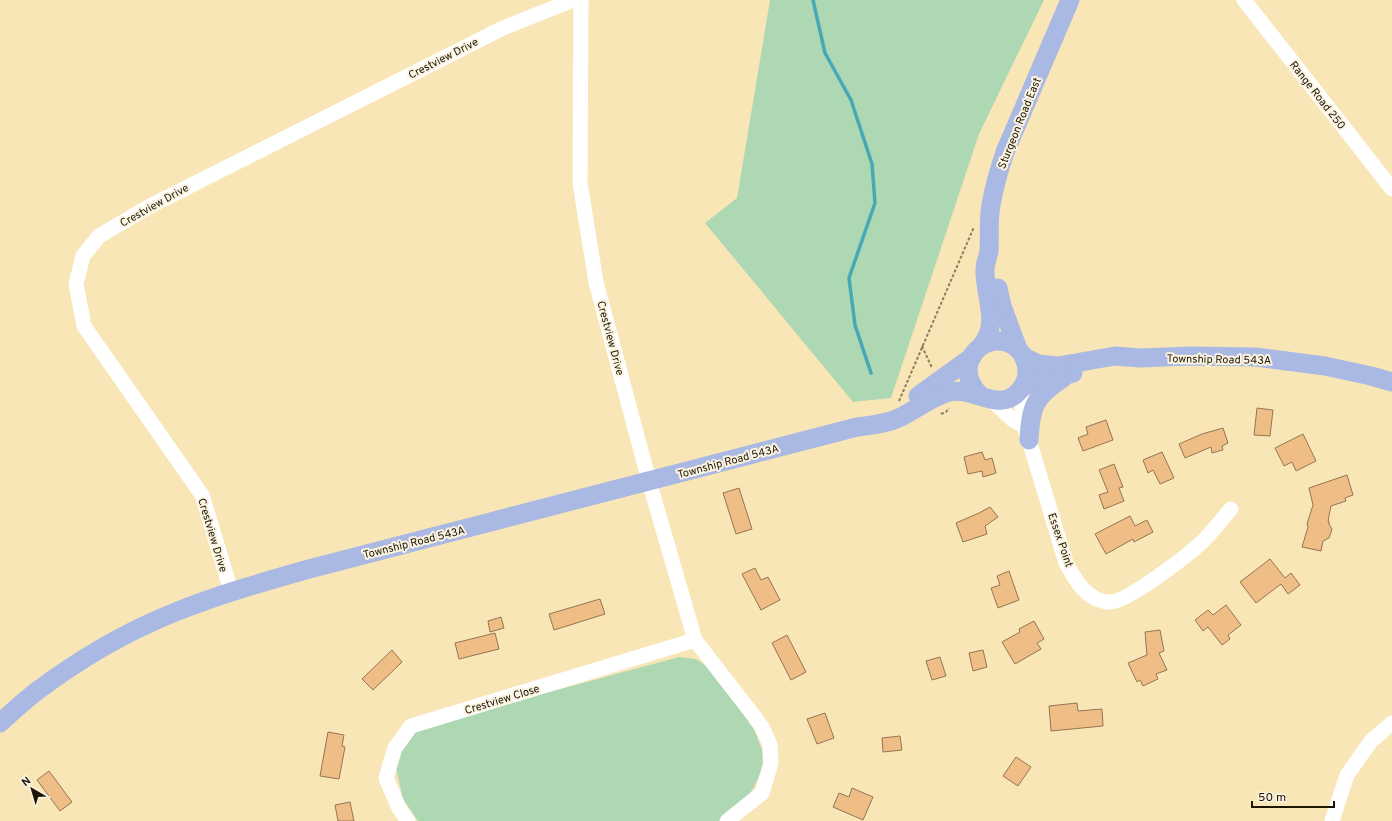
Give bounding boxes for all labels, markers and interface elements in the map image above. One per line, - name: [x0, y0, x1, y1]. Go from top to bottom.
- street label: Crestview Drive: [406, 35, 481, 83]
- street label: Range Road 250: [1286, 59, 1348, 133]
- street label: Sturgeon Road East: [995, 76, 1045, 171]
- street label: Crestview Drive: [118, 181, 191, 231]
- street label: Crestview Drive: [593, 299, 627, 377]
- street label: Township Road 543A: [1167, 352, 1271, 368]
- street label: Township Road 543A: [676, 442, 780, 482]
- street label: Crestview Drive: [194, 497, 230, 574]
- street label: Essex Point: [1044, 511, 1076, 569]
- street label: Township Road 543A: [362, 524, 467, 562]
- street label: Crestview Close: [463, 682, 542, 718]
- north arrow: [12, 769, 52, 809]
- text: N: [19, 774, 34, 790]
- scale bar: [1252, 783, 1334, 809]
- text: 50 m: [1258, 790, 1286, 806]

